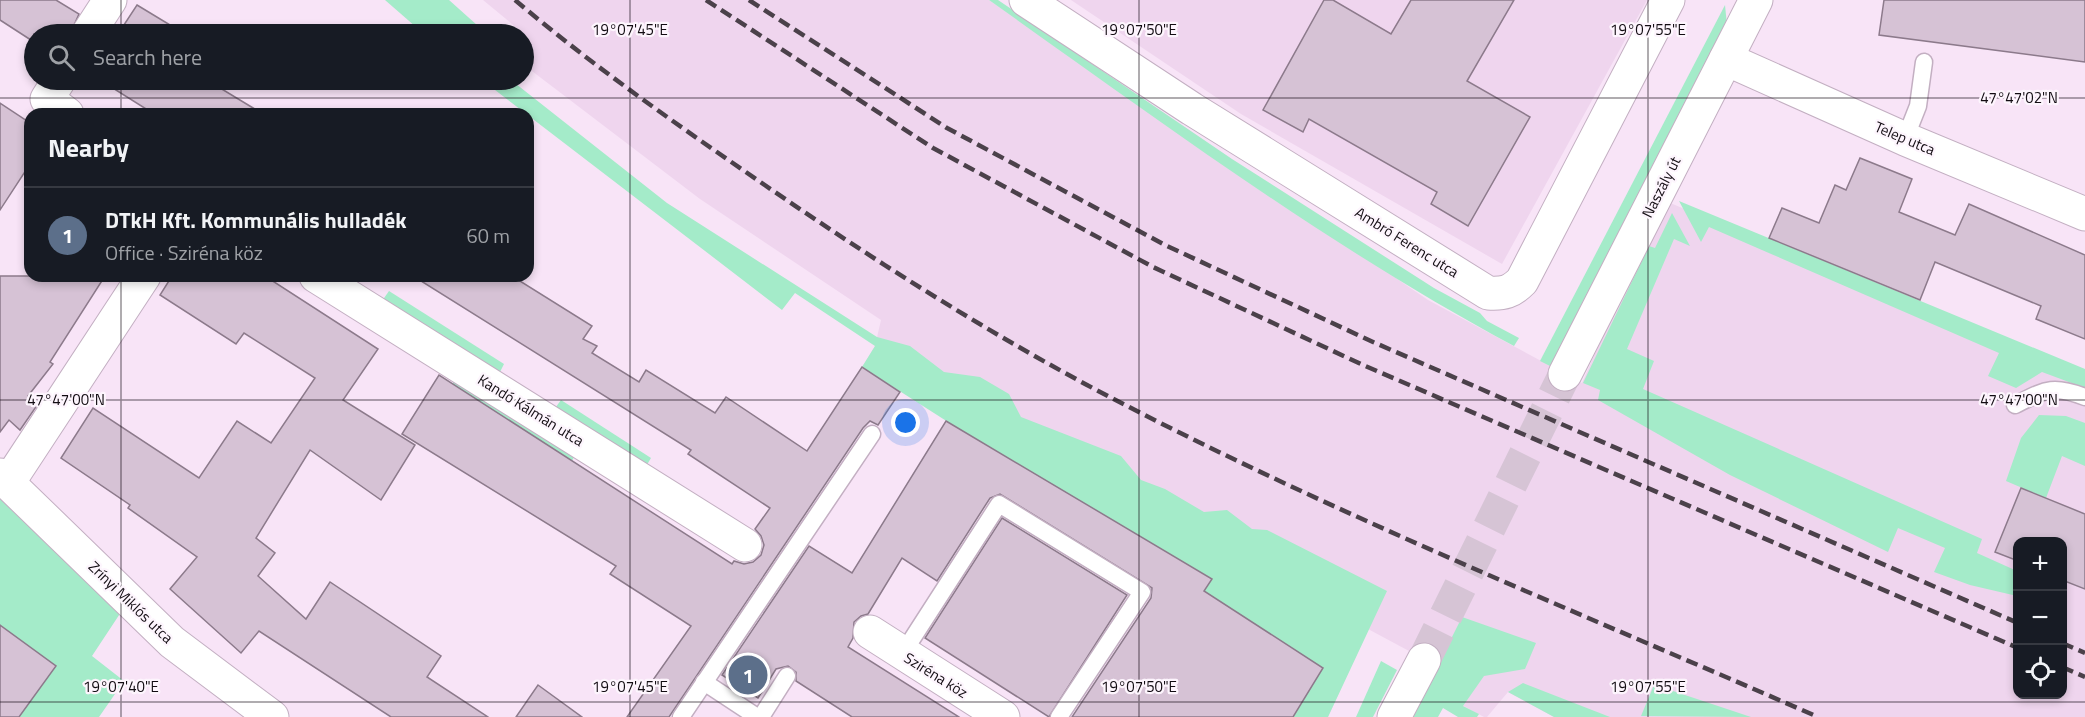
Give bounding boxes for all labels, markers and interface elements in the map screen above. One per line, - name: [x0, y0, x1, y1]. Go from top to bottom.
- text: 19°07'45"E: [592, 18, 668, 41]
- text: 19°07'50"E: [1101, 18, 1177, 41]
- text: 19°07'55"E: [1610, 18, 1686, 41]
- search box: [24, 24, 534, 90]
- text: Search here: [93, 40, 202, 74]
- icon: search: [45, 41, 78, 74]
- text: 47°47'02"N: [1980, 86, 2058, 109]
- street label: Telep utca: [1871, 115, 1939, 161]
- text: Nearby: [48, 128, 129, 167]
- street label: Naszály út: [1636, 152, 1687, 222]
- street label: Ambró Ferenc utca: [1351, 201, 1464, 283]
- text: DTkH Kft. Kommunális hulladék: [105, 203, 407, 237]
- text: 1: [62, 220, 73, 251]
- text: 60 m: [466, 220, 510, 251]
- text: Office · Sziréna köz: [105, 237, 263, 268]
- street label: Kandó Kálmán utca: [473, 368, 589, 452]
- text: 47°47'00"N: [27, 388, 105, 411]
- text: 47°47'00"N: [1980, 388, 2058, 411]
- your location: [891, 408, 920, 437]
- map controls: [2013, 537, 2067, 699]
- button: +: [2013, 537, 2067, 591]
- street label: Zrínyi Miklós utca: [83, 555, 179, 649]
- button: −: [2013, 591, 2067, 645]
- button: locate: [2013, 645, 2067, 699]
- street label: Sziréna köz: [900, 646, 973, 704]
- pin: 1: [728, 652, 768, 698]
- text: 19°07'40"E: [83, 675, 159, 698]
- text: 19°07'45"E: [592, 675, 668, 698]
- text: 19°07'50"E: [1101, 675, 1177, 698]
- text: 19°07'55"E: [1610, 675, 1686, 698]

